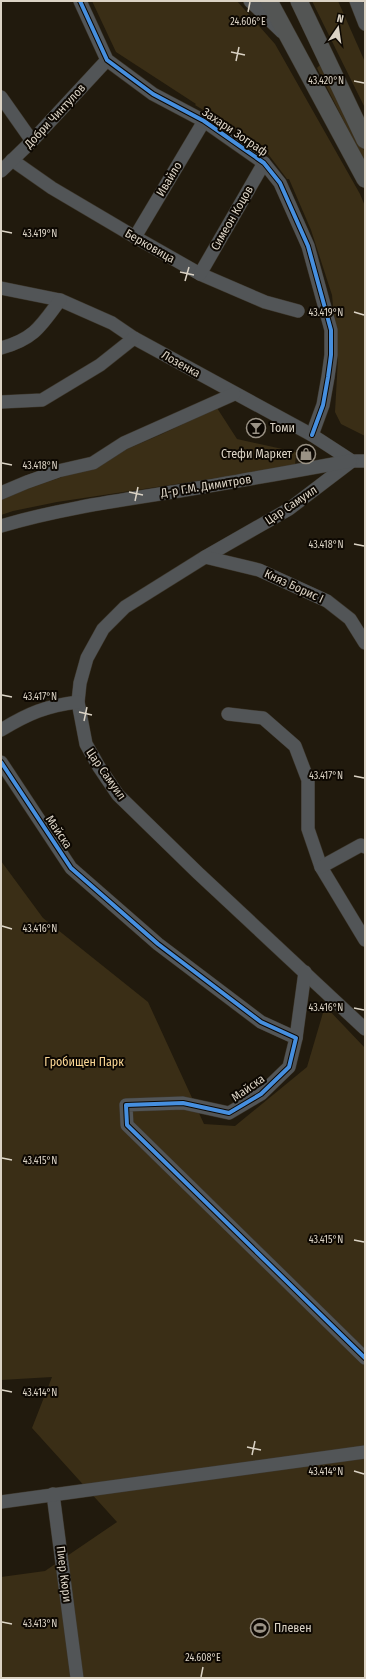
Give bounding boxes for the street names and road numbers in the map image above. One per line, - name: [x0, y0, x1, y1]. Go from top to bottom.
- street label: Добри Чинтулов: [21, 81, 88, 152]
- street label: Захари Зограф: [200, 105, 270, 159]
- street label: Ивайло: [153, 159, 185, 199]
- street label: Симеон Коцов: [208, 183, 256, 253]
- street label: Берковица: [123, 226, 177, 266]
- street label: Лозенка: [159, 348, 203, 380]
- street label: Д-р Г.М. Димитров: [159, 472, 252, 500]
- street label: Цар Самуил: [262, 483, 320, 527]
- street label: Княз Борис I: [262, 566, 326, 606]
- street label: Цар Самуил: [83, 746, 129, 802]
- street label: Майска: [43, 813, 75, 851]
- street label: Майска: [229, 1071, 267, 1104]
- street label: Пиер Кюри: [54, 1545, 74, 1603]

